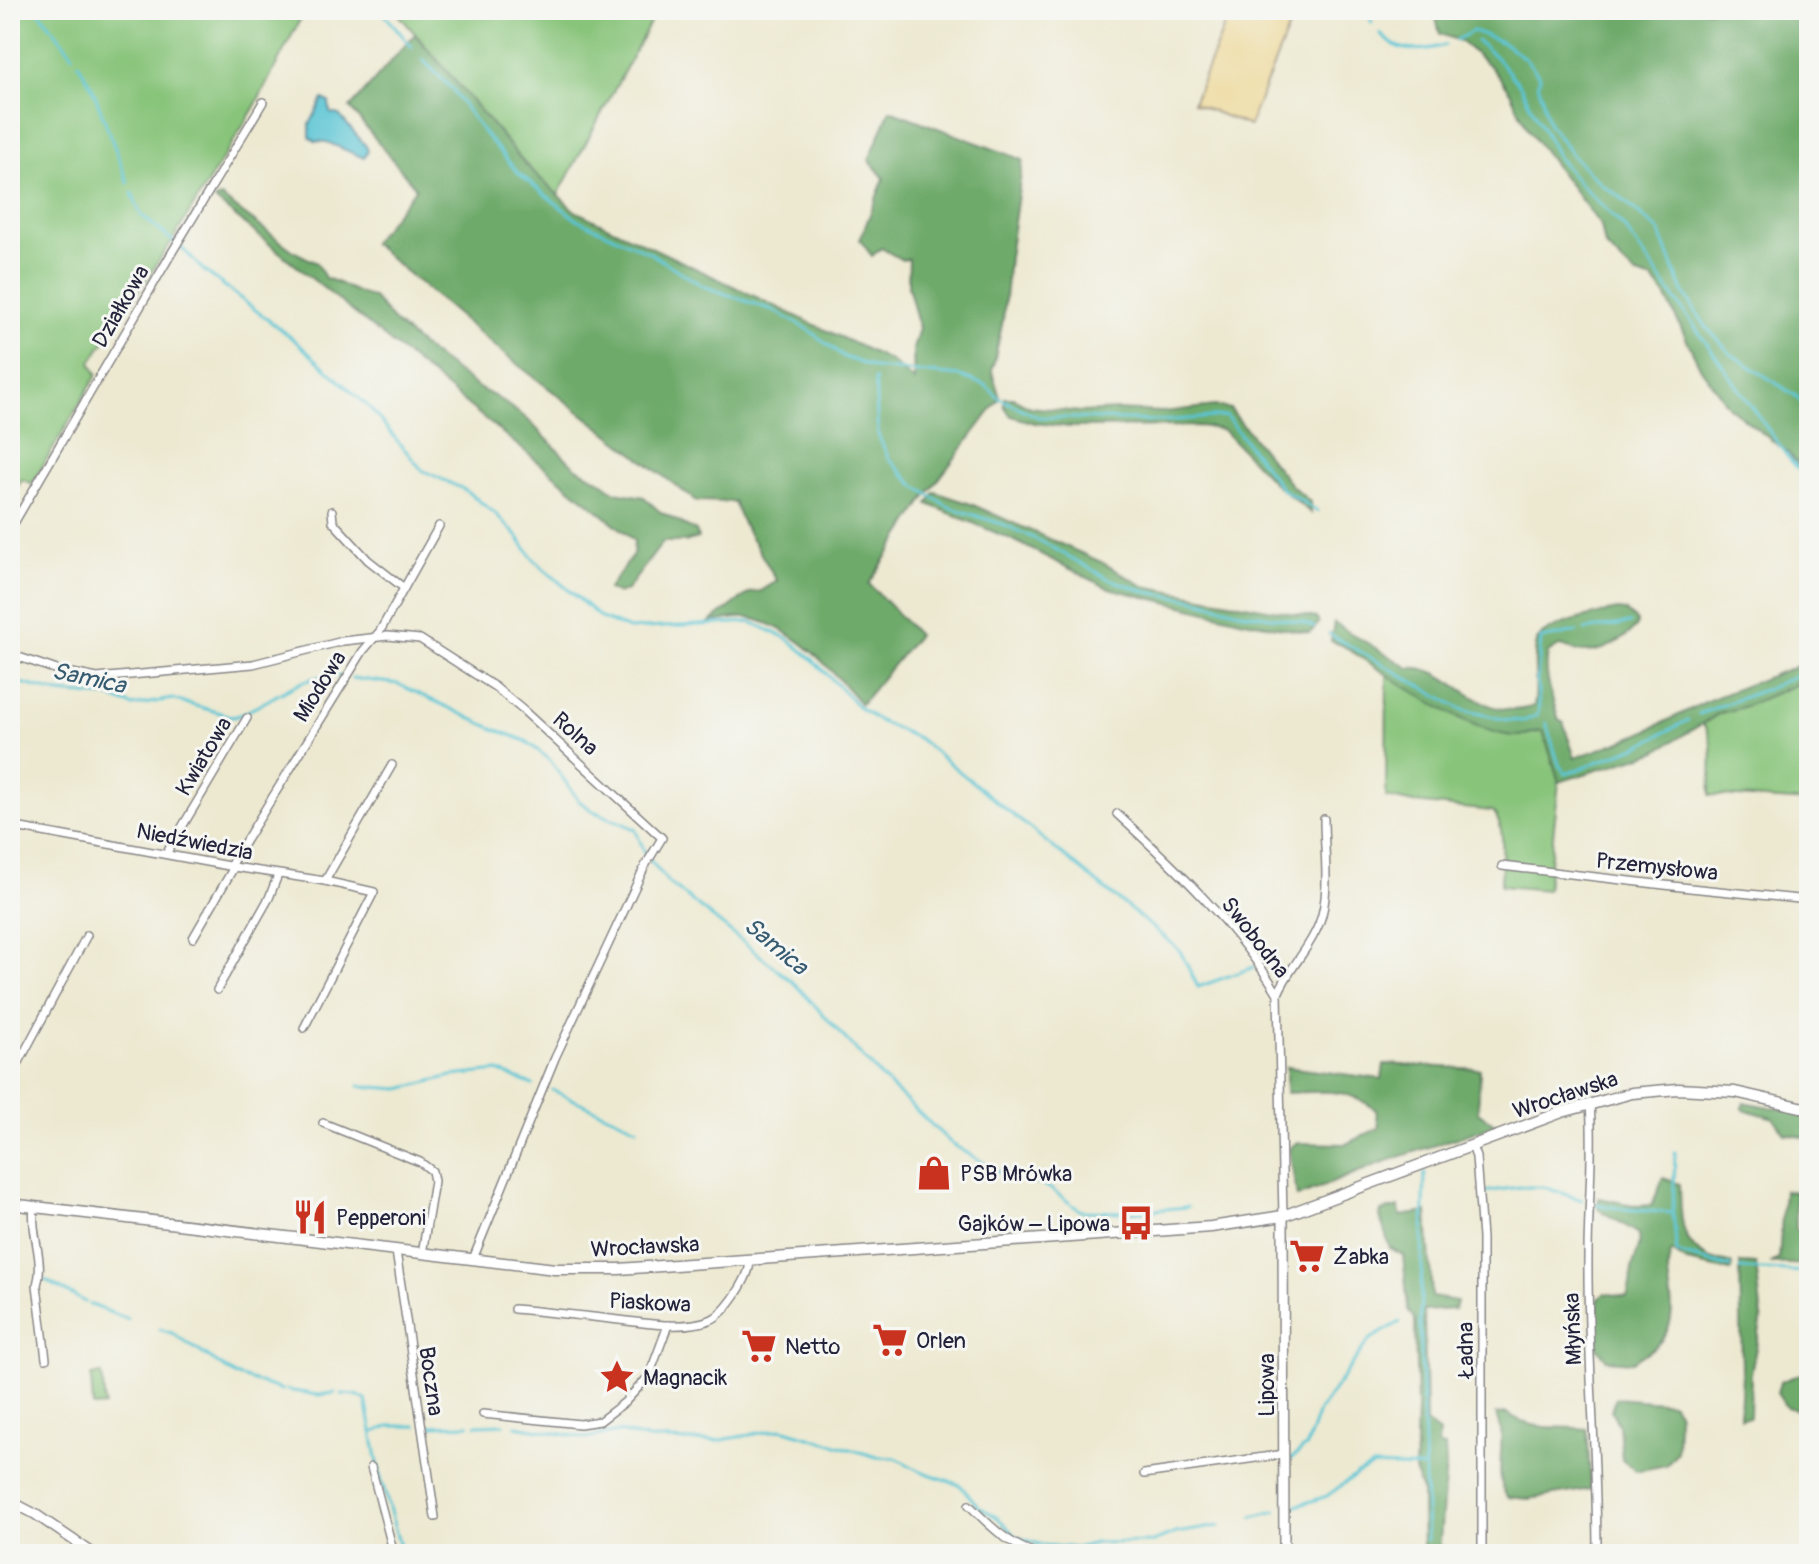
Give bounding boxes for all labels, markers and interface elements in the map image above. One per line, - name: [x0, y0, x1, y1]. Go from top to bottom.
- street label: Działkowa: [86, 260, 156, 353]
- street label: Miodowa: [287, 646, 353, 727]
- water label: Samica: [50, 657, 130, 701]
- street label: Rolna: [546, 706, 604, 762]
- street label: Kwiatowa: [169, 712, 238, 801]
- street label: Niedźwiedzia: [134, 817, 255, 867]
- street label: Przemysłowa: [1595, 847, 1719, 887]
- street label: Swobodna: [1215, 891, 1296, 984]
- water label: Samica: [738, 911, 815, 982]
- street label: Wrocławska: [1509, 1065, 1621, 1125]
- shop icon: PSB Mrówka: [915, 1154, 953, 1192]
- place label: PSB Mrówka: [960, 1160, 1072, 1188]
- restaurant icon: Pepperoni: [291, 1198, 329, 1236]
- place label: Pepperoni: [336, 1204, 426, 1232]
- bus stop icon: Gajków – Lipowa: [1117, 1204, 1155, 1242]
- place label: Gajków – Lipowa: [958, 1210, 1110, 1238]
- street label: Wrocławska: [590, 1230, 700, 1264]
- supermarket icon: Żabka: [1288, 1237, 1326, 1275]
- place label: Żabka: [1333, 1243, 1389, 1271]
- street label: Piaskowa: [608, 1287, 692, 1319]
- street label: Młyńska: [1558, 1292, 1588, 1366]
- supermarket icon: Orlen: [871, 1321, 909, 1359]
- street label: Ładna: [1452, 1322, 1481, 1380]
- supermarket icon: Netto: [740, 1327, 778, 1365]
- place label: Orlen: [916, 1327, 966, 1355]
- place label: Netto: [785, 1333, 840, 1361]
- street label: Boczna: [412, 1345, 450, 1418]
- street label: Lipowa: [1253, 1353, 1281, 1417]
- place icon: Magnacik: [598, 1358, 636, 1396]
- place label: Magnacik: [643, 1364, 727, 1392]

